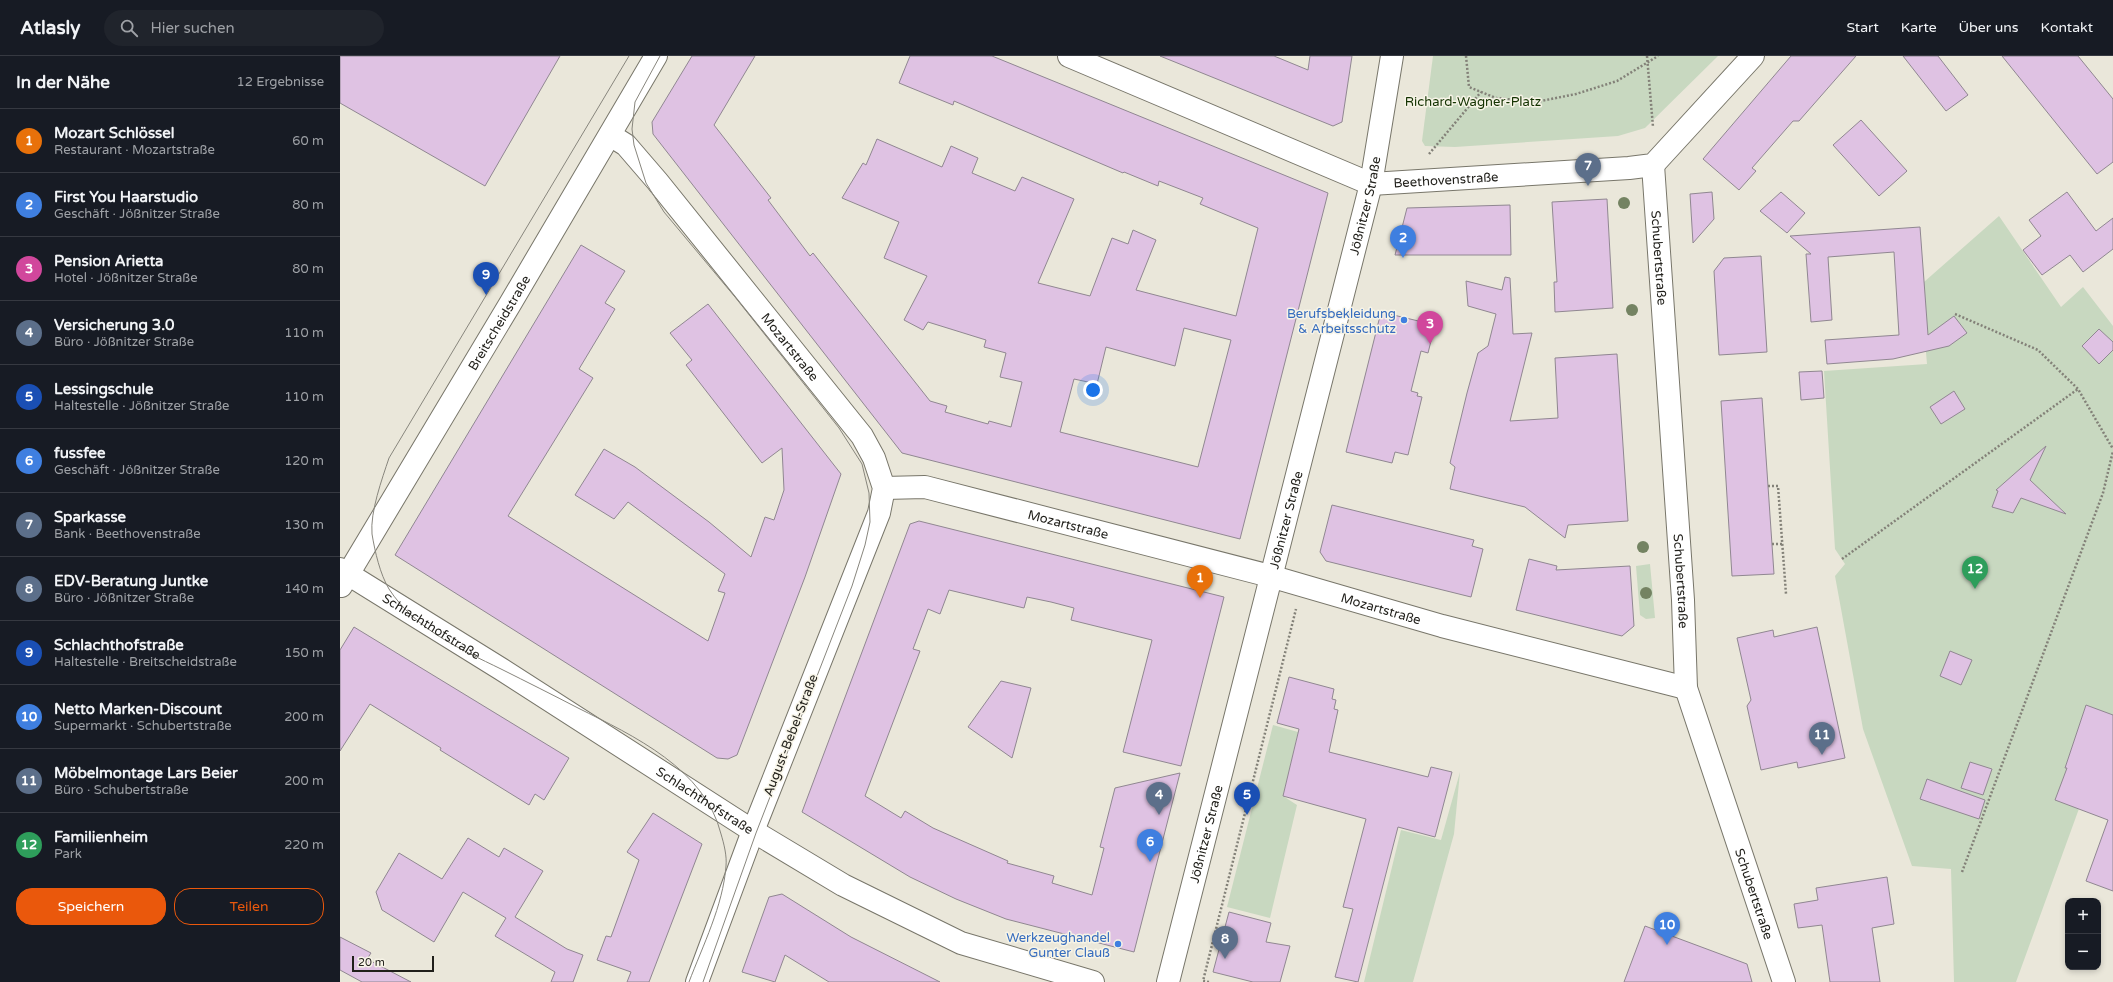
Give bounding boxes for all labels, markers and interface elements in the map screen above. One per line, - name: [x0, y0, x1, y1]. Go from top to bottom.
- search box: [104, 10, 384, 46]
- text: Atlasly: [20, 17, 80, 39]
- icon: search: [118, 17, 140, 39]
- text: Hier suchen: [150, 19, 235, 37]
- text: Start: [1847, 19, 1879, 36]
- text: Karte: [1901, 19, 1937, 36]
- text: Über uns: [1959, 19, 2019, 36]
- text: Kontakt: [2041, 19, 2093, 36]
- text: In der Nähe: [16, 72, 110, 93]
- text: 12 Ergebnisse: [237, 74, 324, 90]
- park label: Richard-Wagner-Platz: [1405, 94, 1541, 110]
- text: Mozart Schlössel: [54, 124, 175, 142]
- text: 1: [25, 133, 33, 149]
- text: 60 m: [292, 133, 324, 149]
- text: Restaurant · Mozartstraße: [54, 142, 215, 158]
- pin: 7: [1575, 153, 1601, 186]
- street label: Jößnitzer Straße: [1346, 155, 1384, 257]
- street label: Beethovenstraße: [1393, 169, 1499, 192]
- text: First You Haarstudio: [54, 188, 198, 206]
- text: 2: [25, 197, 33, 213]
- text: 80 m: [292, 197, 324, 213]
- text: Geschäft · Jößnitzer Straße: [54, 206, 220, 222]
- street label: Schubertstraße: [1647, 210, 1670, 306]
- pin: 2: [1390, 225, 1416, 258]
- text: Pension Arietta: [54, 252, 164, 270]
- text: 3: [25, 261, 33, 277]
- text: 80 m: [292, 261, 324, 277]
- pin: 9: [473, 262, 499, 295]
- text: Hotel · Jößnitzer Straße: [54, 270, 198, 286]
- street label: Breitscheidstraße: [465, 273, 534, 374]
- place label: Berufsbekleidung & Arbeitsschutz: [1287, 306, 1396, 337]
- street label: Mozartstraße: [757, 310, 822, 385]
- pin: 3: [1417, 311, 1443, 344]
- marker: Berufsbekleidung & Arbeitsschutz: [1399, 315, 1409, 325]
- text: Versicherung 3.0: [54, 316, 175, 334]
- text: 4: [25, 325, 33, 341]
- text: 110 m: [284, 325, 324, 341]
- text: Büro · Jößnitzer Straße: [54, 334, 194, 350]
- text: Lessingschule: [54, 380, 154, 398]
- your location: [1083, 380, 1103, 400]
- text: 5: [25, 389, 33, 405]
- text: 110 m: [284, 389, 324, 405]
- text: Haltestelle · Jößnitzer Straße: [54, 398, 229, 414]
- text: fussfee: [54, 444, 106, 462]
- text: 6: [25, 453, 33, 469]
- text: 120 m: [284, 453, 324, 469]
- text: Geschäft · Jößnitzer Straße: [54, 462, 220, 478]
- street label: Jößnitzer Straße: [1266, 469, 1307, 571]
- street label: Mozartstraße: [1026, 507, 1110, 543]
- text: Sparkasse: [54, 508, 126, 526]
- text: 7: [25, 517, 33, 533]
- text: 130 m: [284, 517, 324, 533]
- text: Bank · Beethovenstraße: [54, 526, 201, 542]
- street label: Schubertstraße: [1669, 533, 1691, 629]
- pin: 12: [1962, 556, 1988, 589]
- pin: 1: [1187, 565, 1213, 598]
- text: EDV-Beratung Juntke: [54, 572, 208, 590]
- text: 8: [25, 581, 33, 597]
- text: 140 m: [284, 581, 324, 597]
- text: Büro · Jößnitzer Straße: [54, 590, 194, 606]
- street label: Schlachthofstraße: [379, 590, 483, 663]
- street label: Mozartstraße: [1339, 590, 1423, 628]
- text: Schlachthofstraße: [54, 636, 184, 654]
- text: 9: [25, 645, 33, 661]
- text: 150 m: [284, 645, 324, 661]
- text: Haltestelle · Breitscheidstraße: [54, 654, 237, 670]
- street label: August-Bebel-Straße: [760, 672, 822, 799]
- text: Netto Marken-Discount: [54, 700, 222, 718]
- text: 10: [21, 709, 37, 725]
- text: 200 m: [284, 709, 324, 725]
- text: Supermarkt · Schubertstraße: [54, 718, 232, 734]
- pin: 11: [1809, 722, 1835, 755]
- text: Möbelmontage Lars Beier: [54, 764, 238, 782]
- street label: Schlachthofstraße: [653, 764, 756, 838]
- text: 11: [21, 773, 37, 789]
- text: 200 m: [284, 773, 324, 789]
- text: Büro · Schubertstraße: [54, 782, 189, 798]
- pin: 4: [1146, 782, 1172, 815]
- pin: 5: [1234, 782, 1260, 815]
- street label: Jößnitzer Straße: [1187, 783, 1227, 885]
- text: Familienheim: [54, 828, 148, 846]
- pin: 6: [1137, 829, 1163, 862]
- text: 12: [21, 837, 37, 853]
- text: 220 m: [284, 837, 324, 853]
- text: Park: [54, 846, 82, 862]
- street label: Schubertstraße: [1731, 847, 1776, 942]
- button: Speichern: [16, 888, 166, 925]
- button: Teilen: [174, 888, 324, 925]
- map controls: [2065, 898, 2101, 970]
- button: +: [2065, 898, 2101, 934]
- pin: 10: [1654, 912, 1680, 945]
- pin: 8: [1212, 926, 1238, 959]
- place label: Werkzeughandel Gunter Clauß: [1006, 930, 1110, 961]
- button: −: [2065, 934, 2101, 970]
- marker: Werkzeughandel Gunter Clauß: [1113, 939, 1123, 949]
- scale bar: [352, 954, 434, 973]
- text: 20 m: [358, 956, 385, 969]

